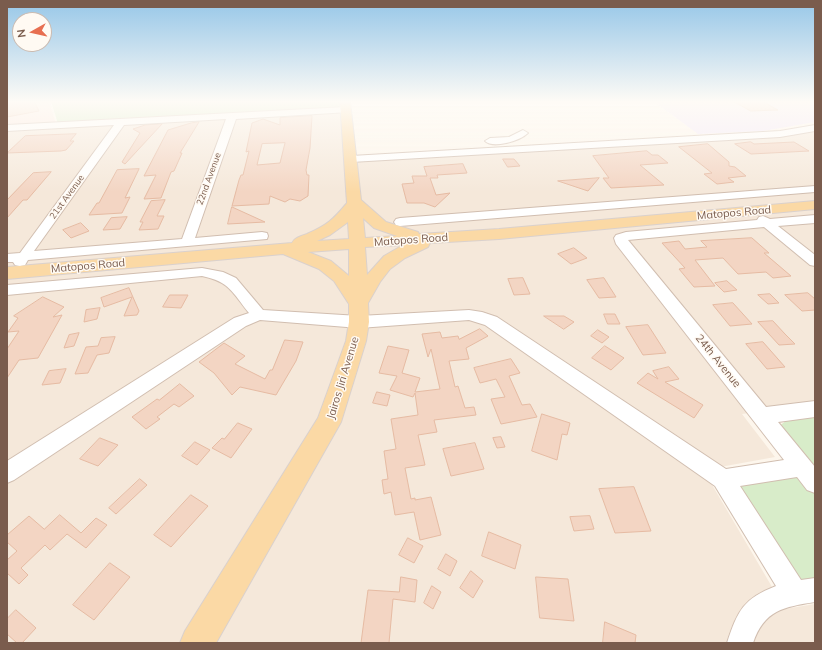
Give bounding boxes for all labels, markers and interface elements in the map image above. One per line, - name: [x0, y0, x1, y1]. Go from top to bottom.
- north arrow: [12, 12, 52, 52]
- text: N: [14, 28, 29, 39]
- street label: 22nd Avenue: [194, 151, 224, 207]
- street label: 21st Avenue: [47, 173, 87, 221]
- street label: Matopos Road: [696, 203, 772, 223]
- street label: Matopos Road: [373, 231, 449, 249]
- street label: Matopos Road: [50, 256, 126, 276]
- street label: 24th Avenue: [693, 332, 743, 390]
- street label: Jairos Jiri Avenue: [324, 335, 362, 421]

